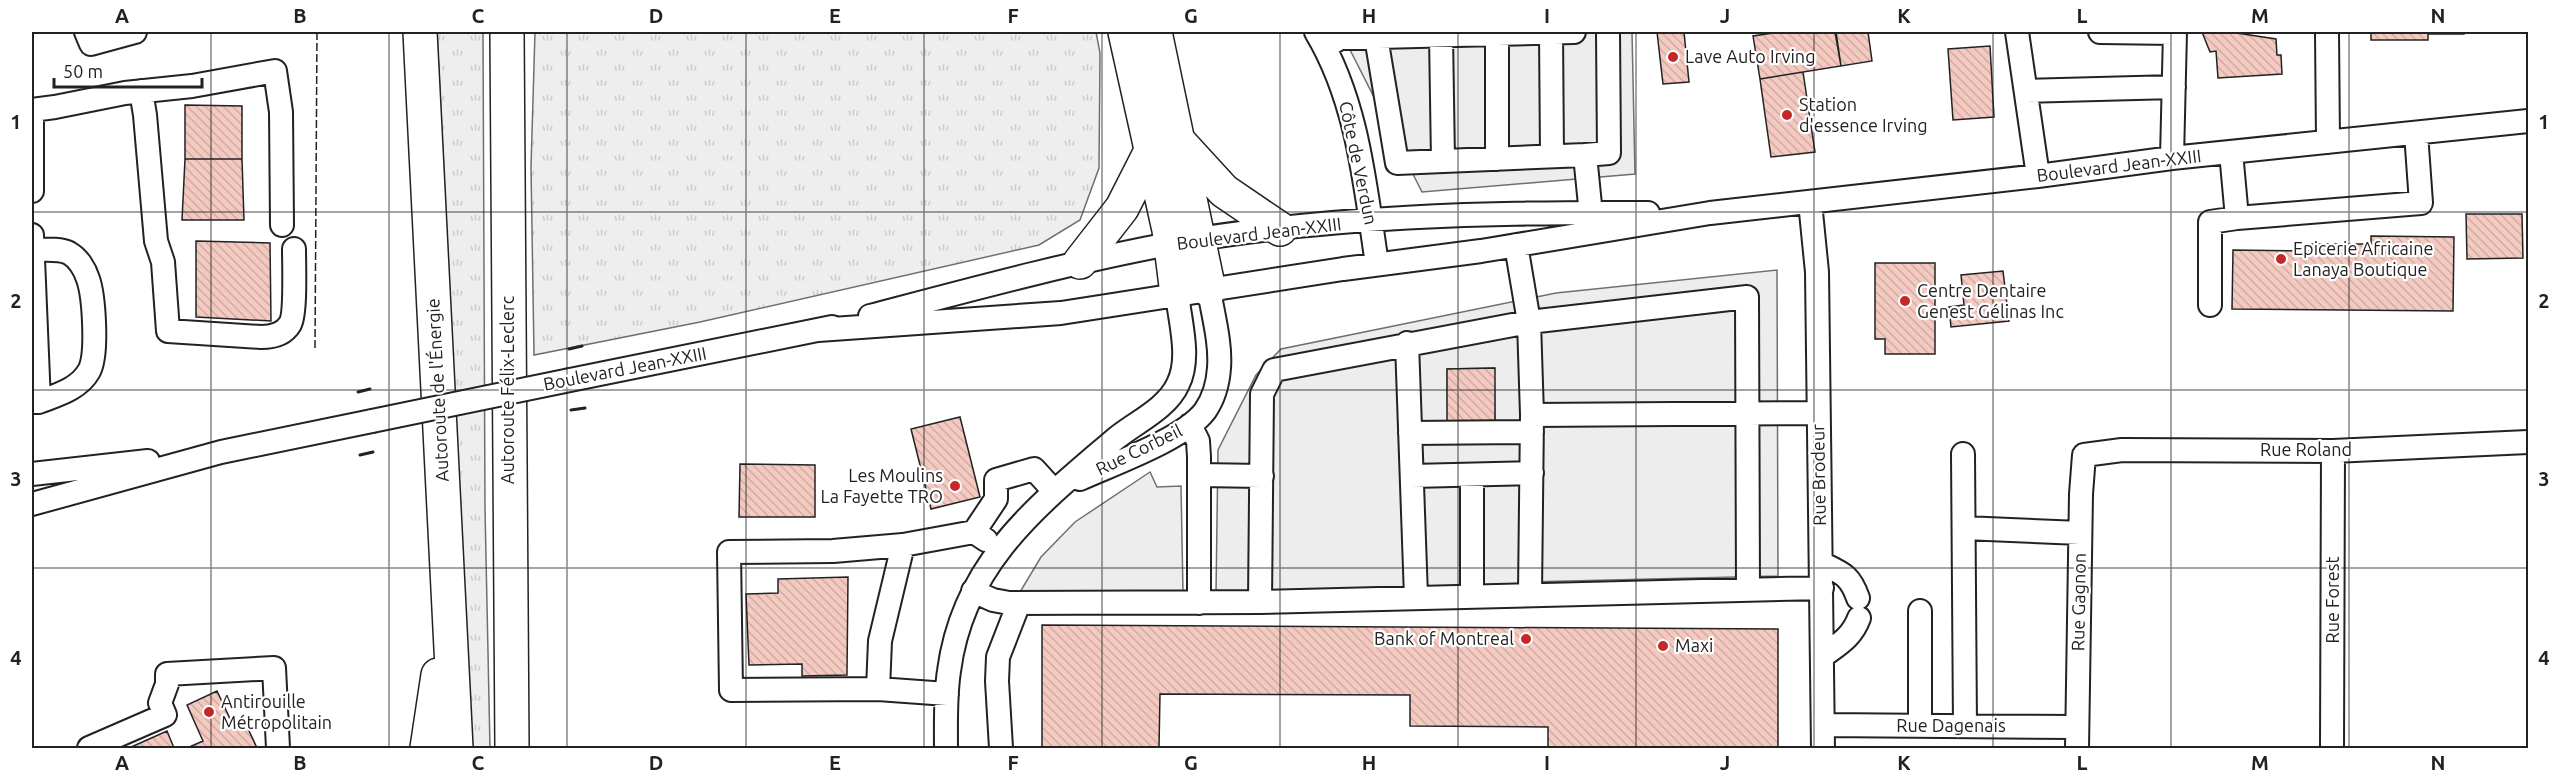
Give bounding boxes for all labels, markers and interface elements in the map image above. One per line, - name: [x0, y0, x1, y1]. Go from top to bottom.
- text: A: [115, 4, 129, 27]
- text: B: [293, 4, 307, 27]
- text: C: [472, 4, 485, 27]
- text: D: [649, 4, 663, 27]
- text: E: [829, 4, 841, 27]
- text: F: [1007, 4, 1019, 27]
- text: G: [1184, 4, 1198, 27]
- text: H: [1362, 4, 1376, 27]
- text: I: [1544, 4, 1550, 27]
- text: J: [1720, 4, 1730, 27]
- text: K: [1897, 4, 1911, 27]
- text: L: [2077, 4, 2088, 27]
- text: M: [2251, 4, 2269, 27]
- text: N: [2431, 4, 2445, 27]
- place label: Lave Auto Irving: [1685, 46, 1816, 66]
- marker: Lave Auto Irving: [1666, 50, 1680, 64]
- scale bar: [54, 51, 202, 89]
- text: 50 m: [63, 61, 103, 81]
- place label: Station d'essence Irving: [1799, 94, 1928, 135]
- street label: Côte de Verdun: [1336, 99, 1382, 226]
- marker: Station d'essence Irving: [1780, 108, 1794, 122]
- text: 1: [10, 110, 22, 133]
- text: 1: [2538, 110, 2550, 133]
- street label: Boulevard Jean-XXIII: [2035, 145, 2202, 185]
- street label: Boulevard Jean-XXIII: [1175, 213, 1342, 253]
- place label: Epicerie Africaine Lanaya Boutique: [2293, 238, 2433, 279]
- marker: Epicerie Africaine Lanaya Boutique: [2274, 252, 2288, 266]
- place label: Centre Dentaire Genest Gélinas Inc: [1917, 280, 2064, 321]
- text: 2: [10, 289, 22, 312]
- text: 2: [2538, 289, 2550, 312]
- marker: Centre Dentaire Genest Gélinas Inc: [1898, 294, 1912, 308]
- street label: Autoroute Félix-Leclerc: [497, 296, 517, 484]
- street label: Autoroute de l'Énergie: [421, 298, 452, 482]
- street label: Boulevard Jean-XXIII: [541, 342, 708, 394]
- street label: Rue Corbeil: [1092, 420, 1185, 479]
- street label: Rue Brodeur: [1807, 424, 1829, 526]
- street label: Rue Roland: [2260, 439, 2352, 459]
- place label: Les Moulins La Fayette TRO: [821, 465, 943, 506]
- text: 3: [10, 467, 22, 490]
- text: 3: [2538, 467, 2550, 490]
- marker: Les Moulins La Fayette TRO: [948, 479, 962, 493]
- street label: Rue Gagnon: [2067, 553, 2089, 651]
- street label: Rue Forest: [2322, 556, 2342, 644]
- place label: Bank of Montreal: [1374, 628, 1514, 648]
- marker: Bank of Montreal: [1519, 632, 1533, 646]
- place label: Maxi: [1675, 635, 1713, 655]
- marker: Maxi: [1656, 639, 1670, 653]
- text: 4: [10, 646, 22, 669]
- text: 4: [2538, 646, 2550, 669]
- place label: Antirouille Métropolitain: [221, 691, 332, 732]
- marker: Antirouille Métropolitain: [202, 705, 216, 719]
- street label: Rue Dagenais: [1896, 715, 2006, 735]
- text: A: [115, 751, 129, 774]
- text: B: [293, 751, 307, 774]
- text: C: [472, 751, 485, 774]
- text: D: [649, 751, 663, 774]
- text: E: [829, 751, 841, 774]
- text: F: [1007, 751, 1019, 774]
- text: G: [1184, 751, 1198, 774]
- text: H: [1362, 751, 1376, 774]
- text: I: [1544, 751, 1550, 774]
- text: J: [1720, 751, 1730, 774]
- text: K: [1897, 751, 1911, 774]
- text: L: [2077, 751, 2088, 774]
- text: M: [2251, 751, 2269, 774]
- text: N: [2431, 751, 2445, 774]

